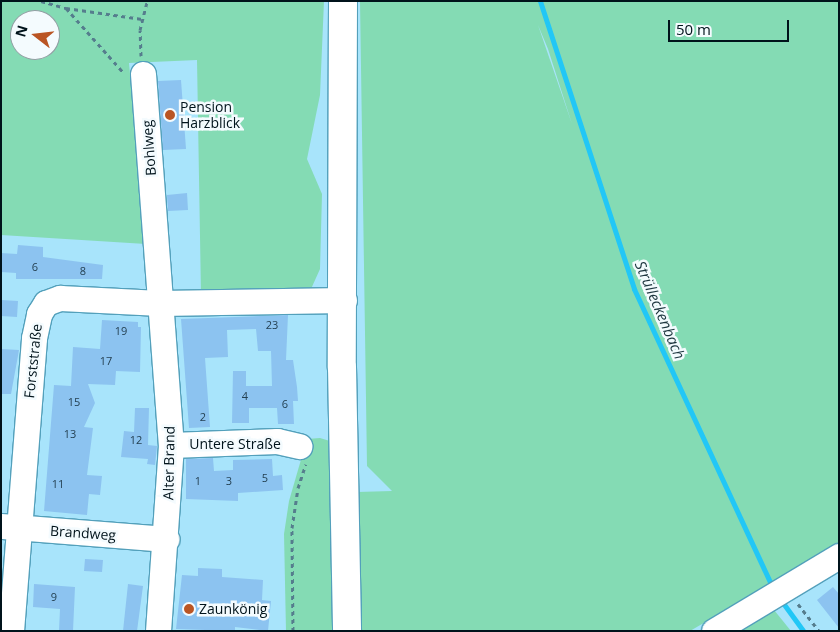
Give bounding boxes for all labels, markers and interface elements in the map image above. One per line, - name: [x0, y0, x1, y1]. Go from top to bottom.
- north arrow: [10, 10, 60, 60]
- scale bar: [670, 10, 791, 42]
- text: 50 m: [676, 19, 711, 39]
- text: N: [10, 23, 32, 39]
- place label: Pension Harzblick: [180, 99, 240, 132]
- marker: Pension Harzblick: [164, 109, 176, 121]
- street label: Bohlweg: [139, 120, 159, 176]
- water label: Strülleckenbach: [631, 258, 689, 362]
- house number: 6: [32, 260, 38, 274]
- house number: 8: [80, 264, 86, 278]
- house number: 23: [266, 318, 278, 332]
- street label: Forststraße: [21, 323, 45, 399]
- house number: 19: [115, 324, 127, 338]
- house number: 17: [100, 354, 112, 368]
- house number: 4: [242, 389, 248, 403]
- house number: 15: [68, 395, 80, 409]
- house number: 6: [282, 397, 288, 411]
- house number: 2: [200, 410, 206, 424]
- street label: Alter Brand: [160, 426, 178, 500]
- house number: 13: [64, 427, 76, 441]
- house number: 12: [130, 433, 142, 447]
- street label: Untere Straße: [189, 436, 281, 452]
- house number: 5: [262, 471, 268, 485]
- house number: 1: [195, 474, 201, 488]
- house number: 3: [226, 474, 232, 488]
- house number: 11: [52, 477, 64, 491]
- street label: Brandweg: [49, 522, 117, 544]
- house number: 9: [51, 590, 57, 604]
- place label: Zaunkönig: [199, 601, 267, 617]
- marker: Zaunkönig: [183, 603, 195, 615]

